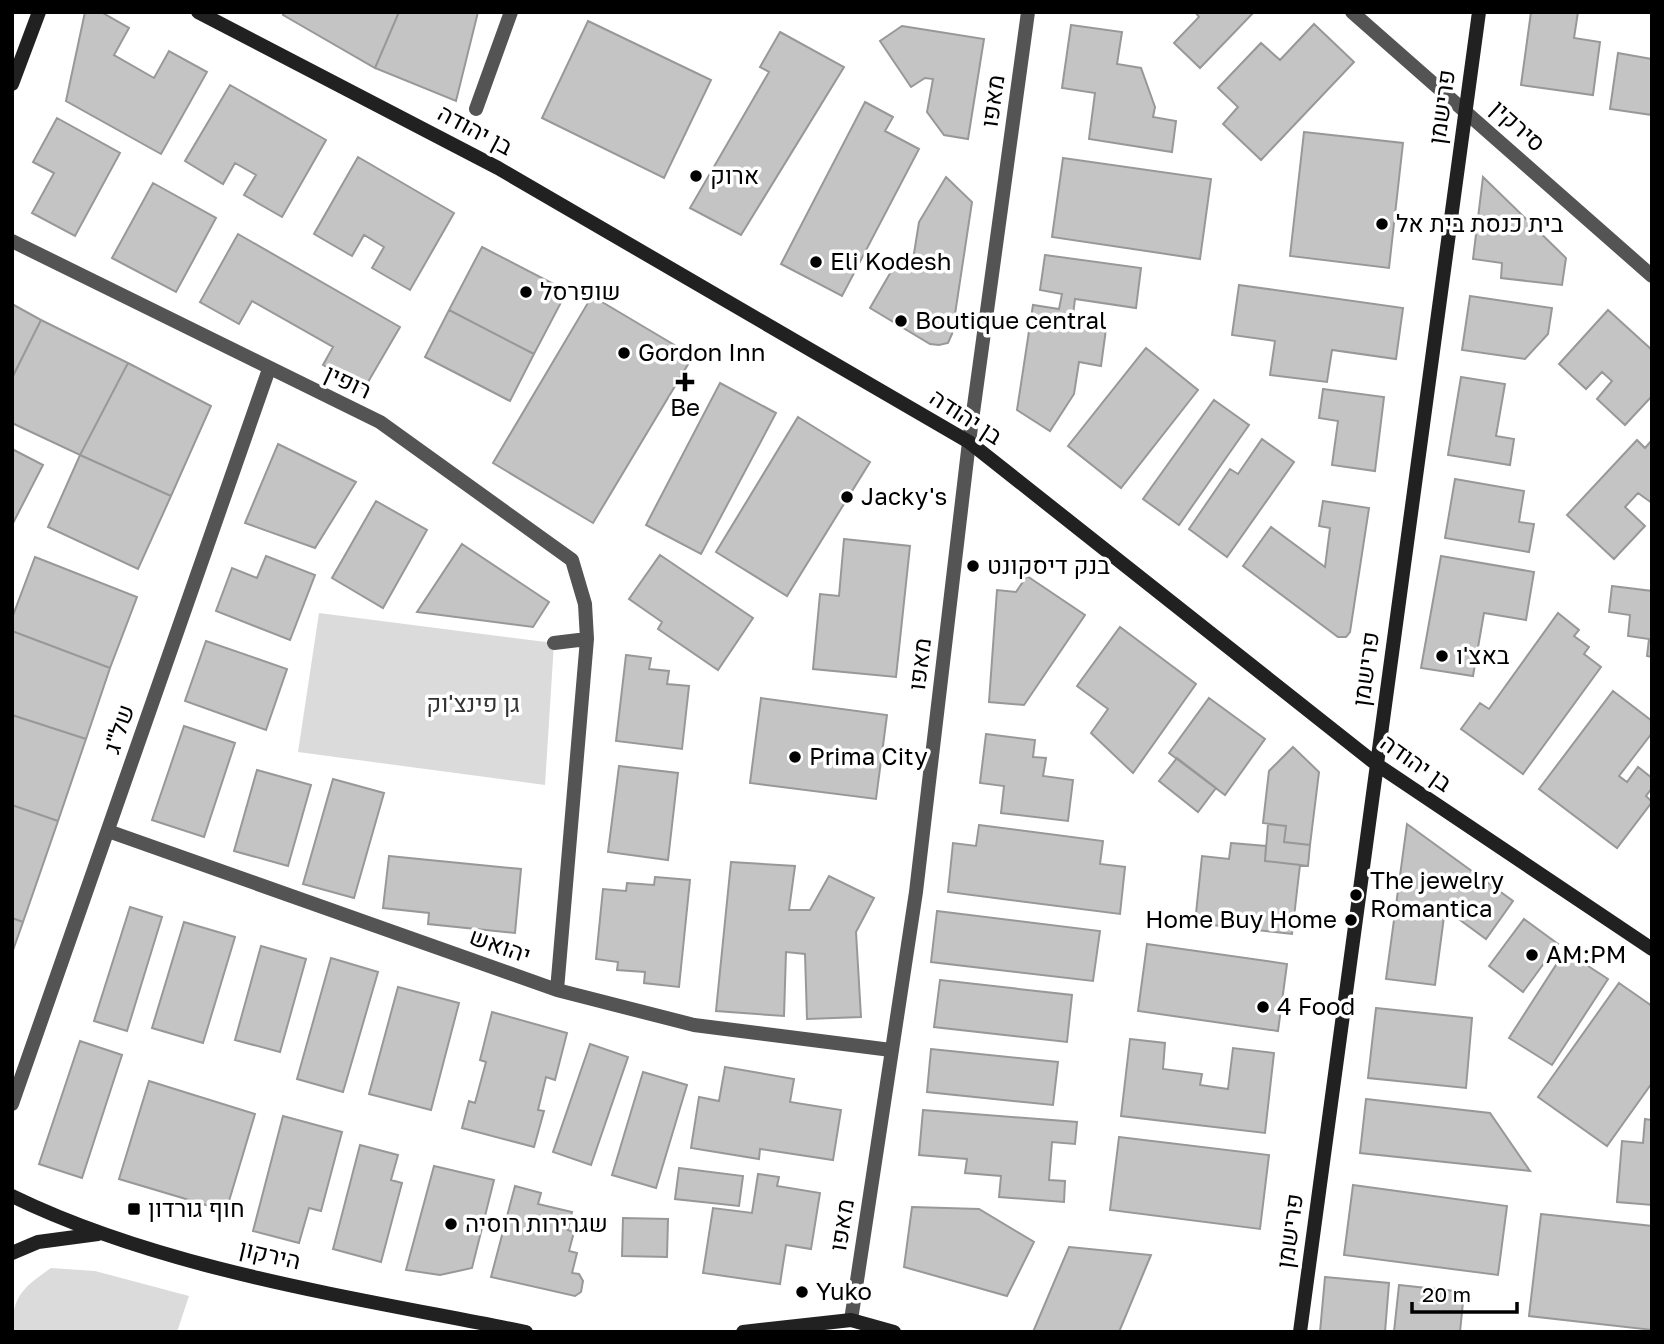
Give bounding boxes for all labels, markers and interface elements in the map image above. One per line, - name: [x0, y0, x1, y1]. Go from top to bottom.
- street label: פרישמן: [1421, 68, 1460, 146]
- street label: מאפו: [973, 73, 1010, 129]
- street label: סירקין: [1486, 93, 1552, 157]
- street label: בן יהודה: [433, 97, 518, 161]
- place label: ארוק: [710, 160, 759, 189]
- marker: ארוק: [688, 168, 704, 184]
- place label: בית כנסת בית אל: [1396, 208, 1564, 237]
- marker: בית כנסת בית אל: [1374, 216, 1390, 232]
- place label: Eli Kodesh: [830, 246, 951, 275]
- marker: Eli Kodesh: [808, 254, 824, 270]
- place label: שופרסל: [540, 276, 621, 305]
- marker: שופרסל: [518, 284, 534, 300]
- place label: Boutique central: [915, 305, 1107, 334]
- marker: Boutique central: [893, 313, 909, 329]
- place label: Gordon Inn: [638, 337, 765, 366]
- marker: Gordon Inn: [616, 345, 632, 361]
- street label: רופין: [321, 357, 377, 404]
- marker: Be: [677, 374, 693, 390]
- street label: בן יהודה: [925, 382, 1009, 450]
- place label: Be: [670, 392, 700, 421]
- place label: Jacky's: [861, 481, 947, 510]
- marker: Jacky's: [839, 489, 855, 505]
- place label: בנק דיסקונט: [987, 550, 1110, 579]
- marker: בנק דיסקונט: [965, 558, 981, 574]
- street label: פרישמן: [1345, 630, 1384, 708]
- street label: מאפו: [901, 636, 936, 692]
- place label: באצ'ו: [1456, 640, 1510, 669]
- marker: באצ'ו: [1434, 648, 1450, 664]
- park label: גן פינצ'וק: [426, 688, 520, 717]
- street label: של"ג: [96, 700, 139, 757]
- street label: בן יהודה: [1376, 727, 1458, 797]
- place label: Prima City: [809, 741, 928, 770]
- marker: Prima City: [787, 749, 803, 765]
- place label: The jewelry Romantica: [1370, 865, 1504, 922]
- marker: The jewelry Romantica: [1348, 887, 1364, 903]
- place label: Home Buy Home: [1145, 904, 1337, 933]
- marker: Home Buy Home: [1343, 912, 1359, 928]
- street label: יהואש: [466, 921, 535, 969]
- place label: AM:PM: [1546, 939, 1626, 968]
- marker: AM:PM: [1524, 947, 1540, 963]
- place label: 4 Food: [1277, 991, 1355, 1020]
- marker: 4 Food: [1255, 999, 1271, 1015]
- street label: פרישמן: [1269, 1192, 1308, 1270]
- place label: חוף גורדון: [148, 1193, 245, 1222]
- street label: מאפו: [822, 1196, 859, 1253]
- marker: חוף גורדון: [126, 1201, 142, 1217]
- place label: שגרירות רוסיה: [465, 1208, 608, 1237]
- marker: שגרירות רוסיה: [443, 1216, 459, 1232]
- street label: הירקון: [237, 1232, 304, 1275]
- scale bar: [1412, 1270, 1517, 1314]
- place label: Yuko: [816, 1276, 872, 1305]
- text: 20 m: [1422, 1281, 1471, 1307]
- marker: Yuko: [794, 1284, 810, 1300]

